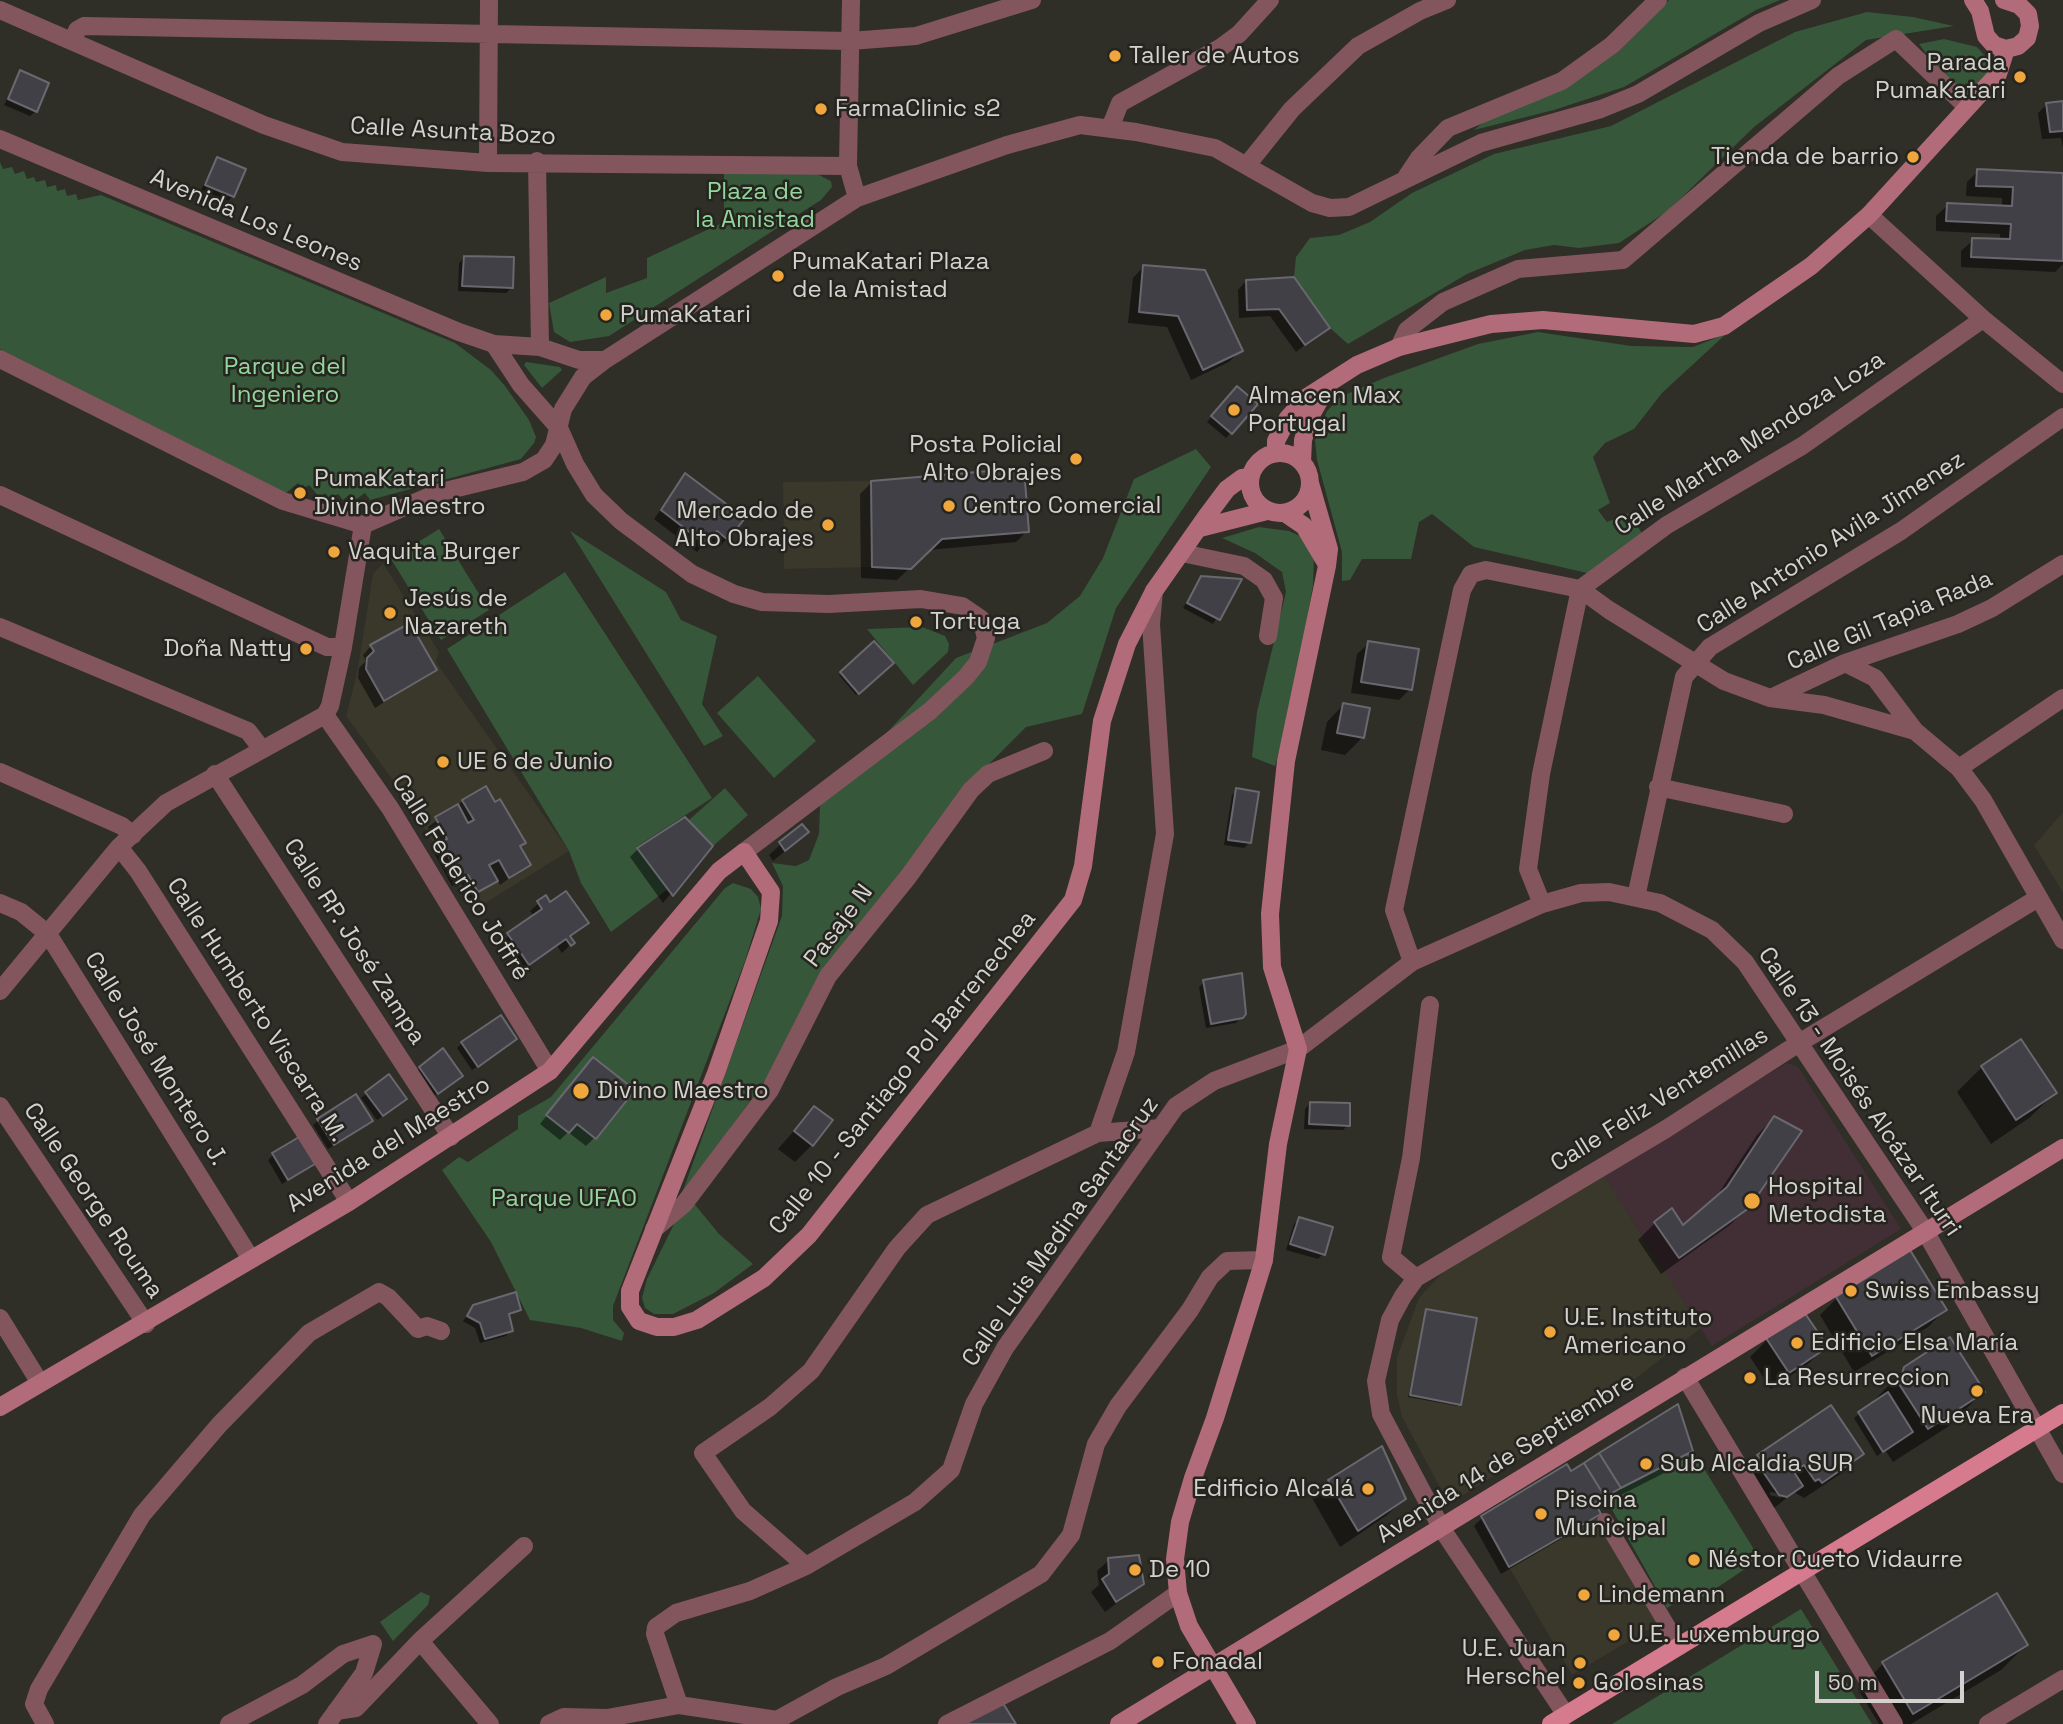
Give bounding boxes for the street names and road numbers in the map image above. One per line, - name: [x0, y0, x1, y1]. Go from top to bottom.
- street label: Calle Asunta Bozo: [349, 112, 557, 152]
- street label: Avenida Los Leones: [146, 163, 366, 279]
- street label: Calle Martha Mendoza Loza: [1610, 346, 1890, 542]
- street label: Calle Antonio Avila Jimenez: [1692, 446, 1970, 640]
- street label: Calle Gil Tapia Rada: [1783, 565, 1997, 677]
- street label: Calle Federico Joffré: [385, 770, 535, 986]
- street label: Calle RP. José Zampa: [277, 834, 431, 1050]
- street label: Calle Humberto Viscarra M.: [160, 873, 352, 1147]
- street label: Pasaje N: [798, 879, 880, 973]
- street label: Calle 10 - Santiago Pol Barrenechea: [763, 905, 1043, 1241]
- street label: Calle 13 - Moisés Alcázar Iturri: [1751, 942, 1967, 1242]
- street label: Calle José Montero J.: [78, 947, 232, 1171]
- street label: Calle Feliz Ventemillas: [1546, 1021, 1774, 1179]
- street label: Avenida del Maestro: [282, 1071, 496, 1219]
- street label: Calle Luis Medina Santacruz: [957, 1092, 1165, 1372]
- street label: Calle George Rouma: [17, 1098, 169, 1304]
- street label: Avenida 14 de Septiembre: [1372, 1368, 1640, 1550]

